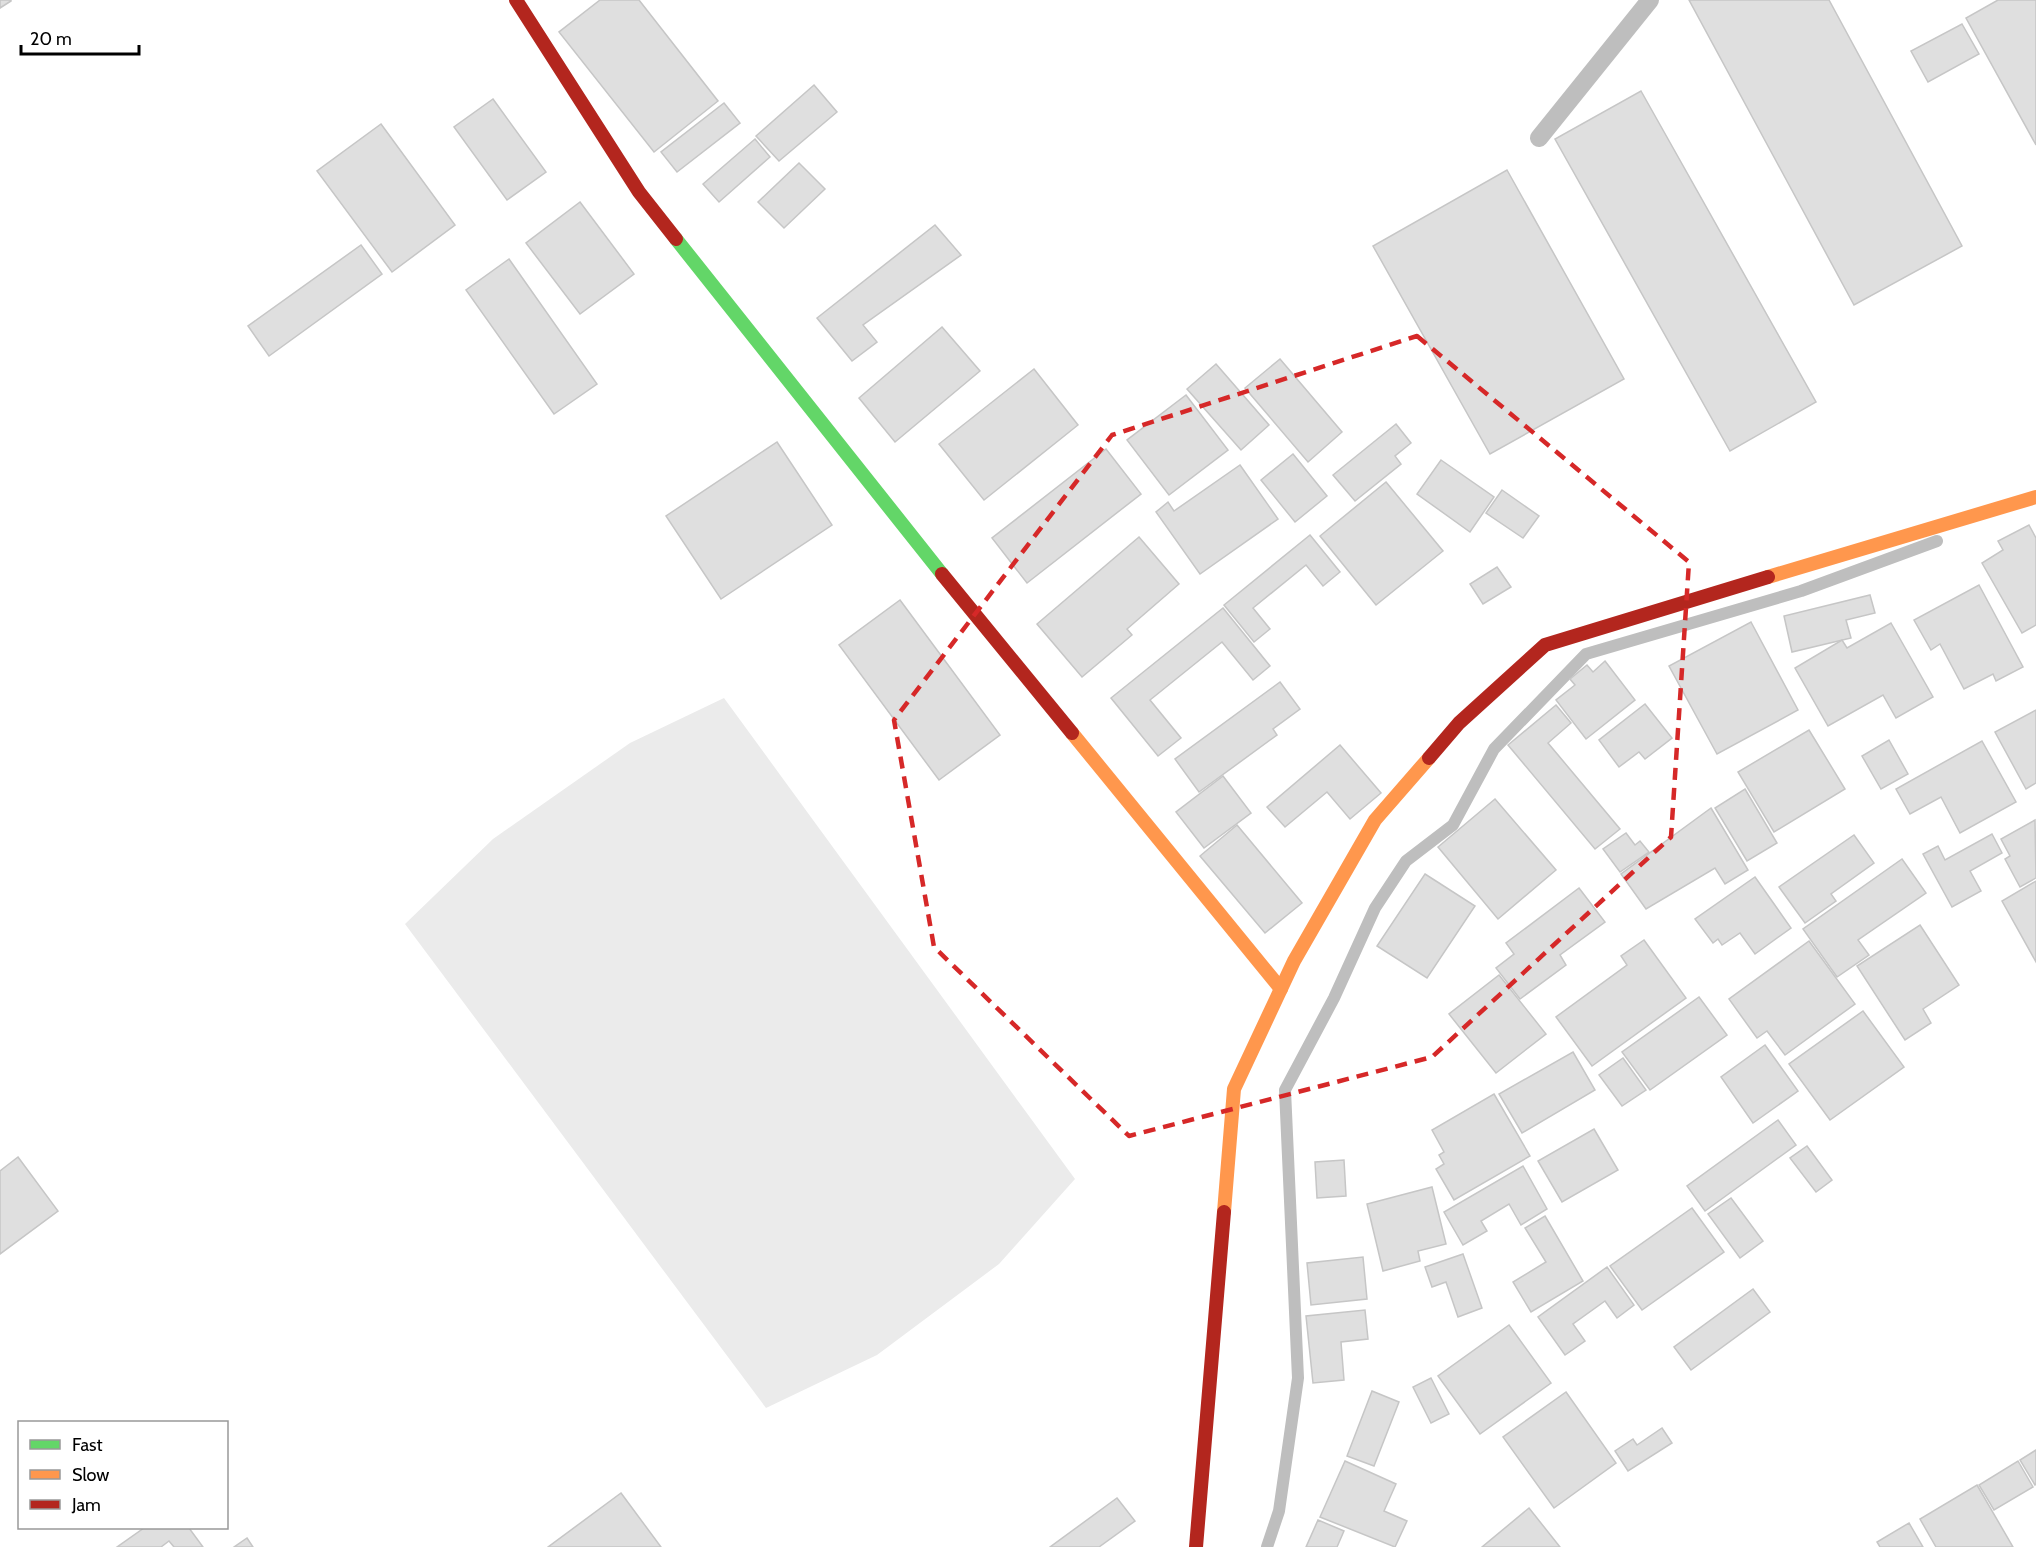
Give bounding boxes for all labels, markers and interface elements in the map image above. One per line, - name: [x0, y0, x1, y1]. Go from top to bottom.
- scale bar: [21, 18, 140, 56]
- text: 20 m: [30, 28, 72, 50]
- legend: [18, 1421, 228, 1529]
- text: Fast: [72, 1434, 103, 1456]
- text: Slow: [72, 1464, 109, 1486]
- text: Jam: [71, 1494, 101, 1516]

